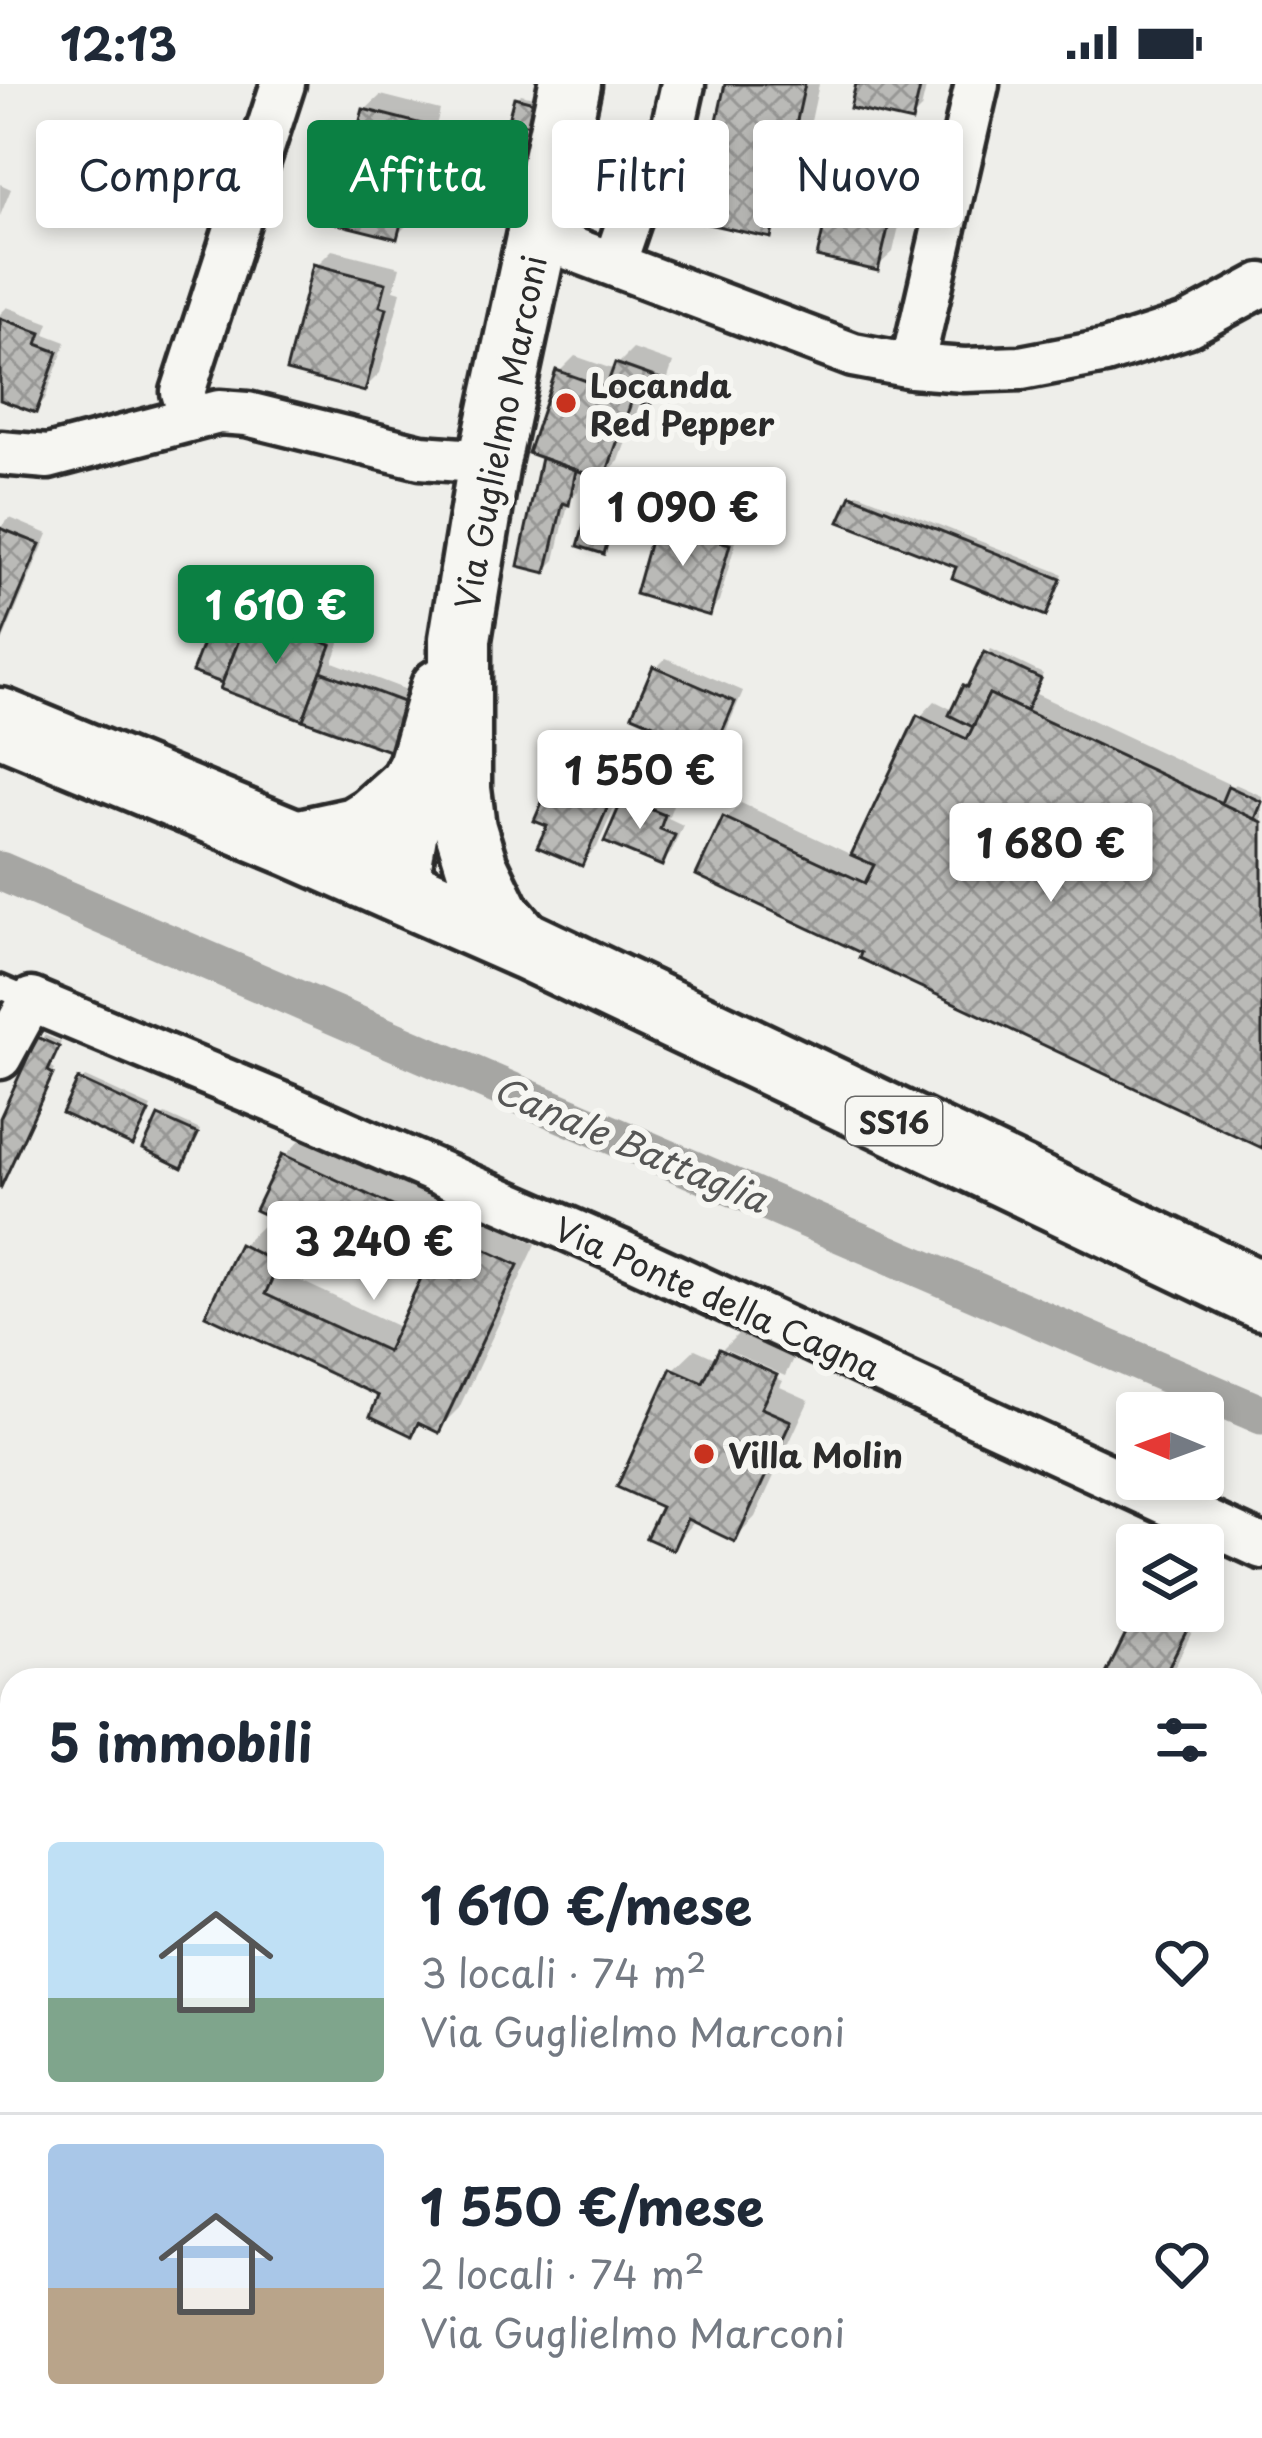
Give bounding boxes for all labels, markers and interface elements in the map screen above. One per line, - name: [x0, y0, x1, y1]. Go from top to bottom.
- text: 12:13: [60, 8, 177, 76]
- chip: Compra: [36, 120, 283, 228]
- chip: Affitta: [307, 120, 528, 228]
- chip: Filtri: [552, 120, 729, 228]
- chip: Nuovo: [753, 120, 963, 228]
- street label: Via Guglielmo Marconi: [440, 251, 558, 613]
- place label: Locanda Red Pepper: [590, 359, 774, 447]
- marker: Locanda Red Pepper: [553, 390, 579, 416]
- pin: 1 090 €: [572, 467, 794, 569]
- text: 1 090 €: [607, 476, 759, 535]
- pin: 1 610 €: [165, 565, 387, 667]
- text: 1 610 €: [205, 574, 347, 633]
- pin: 1 550 €: [529, 730, 751, 832]
- text: 1 550 €: [564, 739, 716, 798]
- pin: 1 680 €: [940, 803, 1162, 905]
- text: 1 680 €: [977, 812, 1125, 871]
- water label: Canale Battaglia: [486, 1061, 777, 1225]
- road number: SS16: [846, 1097, 942, 1145]
- pin: 3 240 €: [263, 1201, 485, 1303]
- street label: Via Ponte della Cagna: [547, 1202, 890, 1392]
- text: 3 240 €: [294, 1210, 454, 1269]
- north arrow: [1116, 1392, 1224, 1500]
- map controls: [1116, 1392, 1224, 1632]
- place label: Villa Molin: [728, 1429, 903, 1479]
- marker: Villa Molin: [691, 1441, 717, 1467]
- button: layers: [1116, 1524, 1224, 1632]
- text: 5 immobili: [48, 1702, 312, 1779]
- icon: filters: [1149, 1707, 1215, 1773]
- text: 1 610 €/mese: [420, 1865, 752, 1942]
- icon: home: [144, 1890, 288, 2034]
- icon: heart: [1149, 1929, 1215, 1995]
- text: 3 locali · 74 m²: [420, 1942, 707, 2001]
- text: Via Guglielmo Marconi: [420, 2001, 845, 2060]
- text: 1 550 €/mese: [420, 2166, 764, 2243]
- icon: home: [144, 2192, 288, 2336]
- icon: heart: [1149, 2231, 1215, 2297]
- text: 2 locali · 74 m²: [420, 2243, 705, 2302]
- text: Via Guglielmo Marconi: [420, 2302, 845, 2361]

